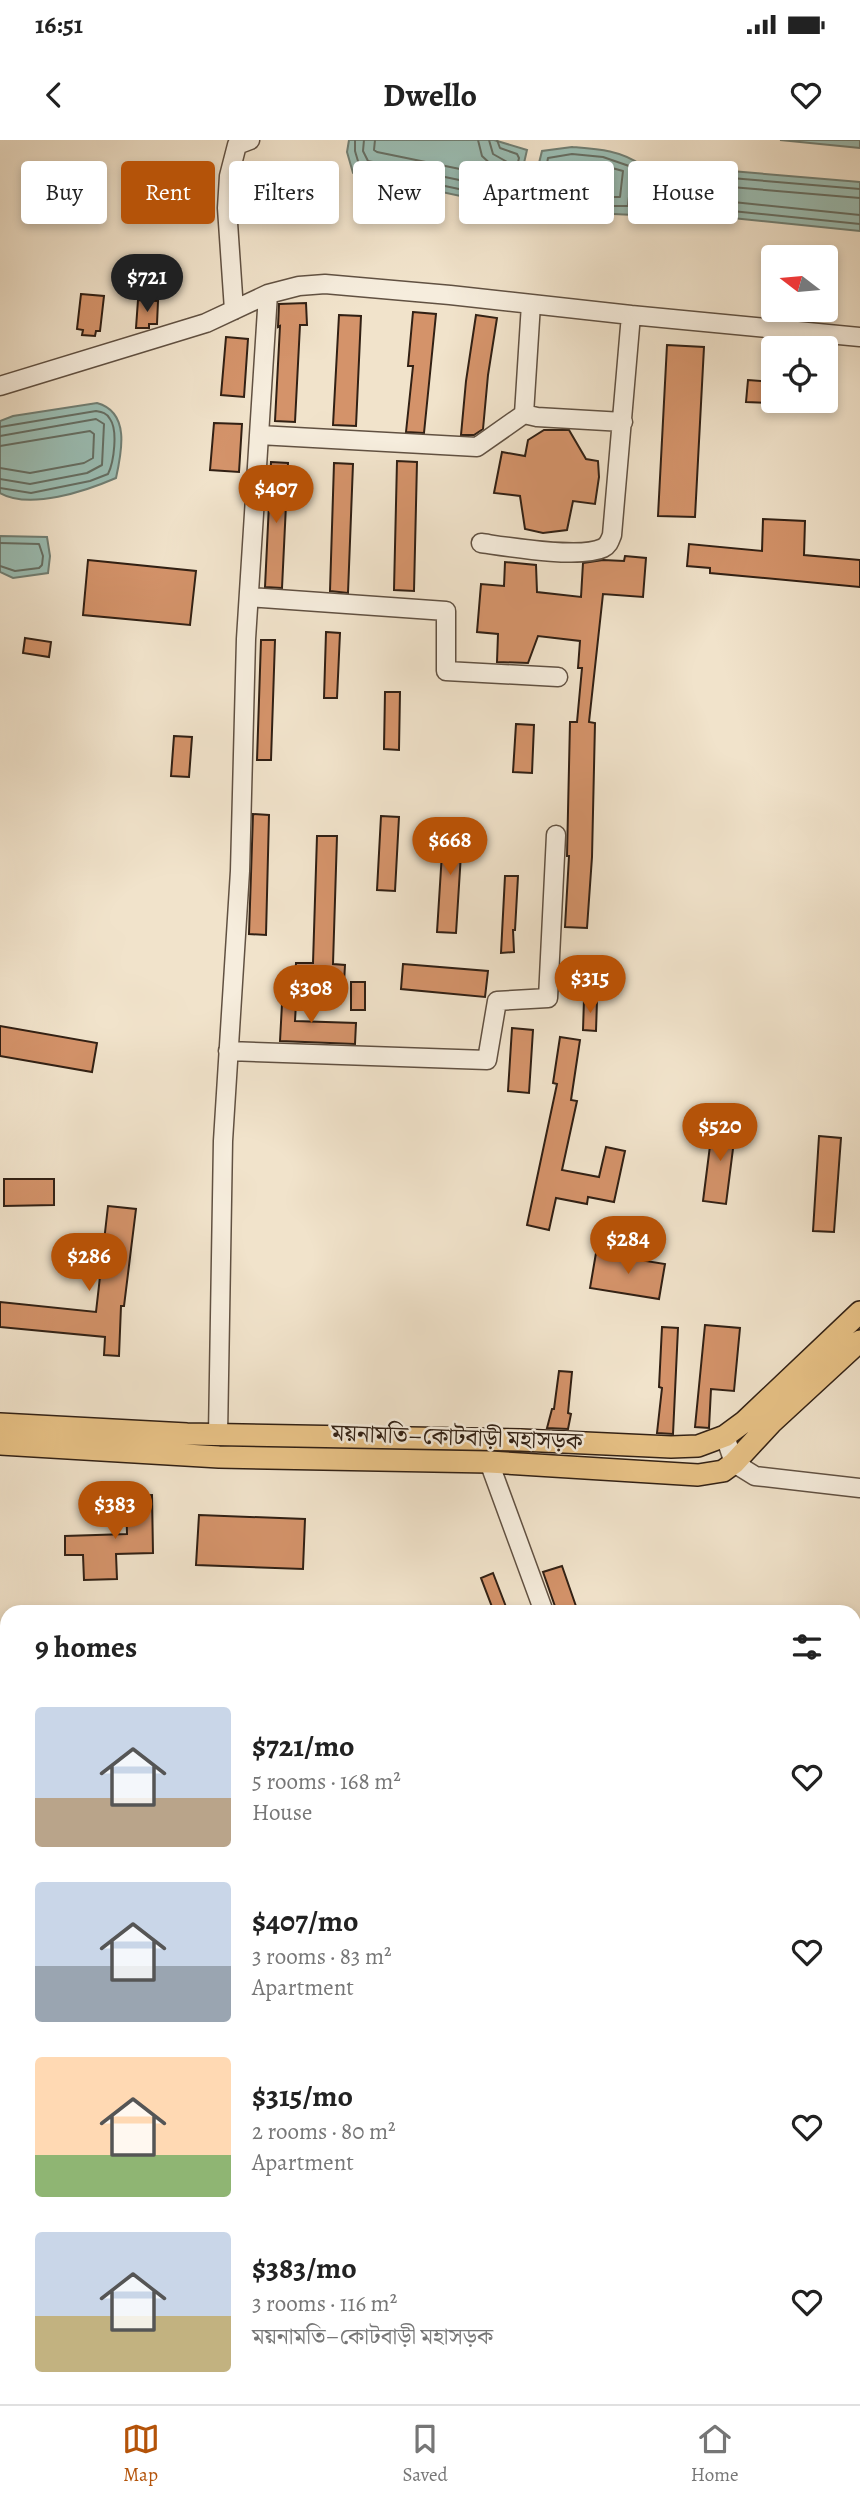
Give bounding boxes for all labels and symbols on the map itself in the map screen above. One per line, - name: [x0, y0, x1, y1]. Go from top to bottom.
- north arrow: [761, 245, 838, 322]
- pin: $721: [106, 254, 188, 314]
- pin: $407: [235, 466, 317, 525]
- pin: $668: [409, 818, 491, 877]
- pin: $315: [549, 956, 631, 1015]
- pin: $308: [270, 966, 352, 1025]
- pin: $520: [679, 1104, 761, 1163]
- pin: $284: [587, 1216, 669, 1276]
- pin: $286: [48, 1234, 130, 1293]
- street label: ময়নামতি–কোটবাড়ী মহাসড়ক: [330, 1417, 584, 1457]
- pin: $383: [74, 1482, 156, 1541]

